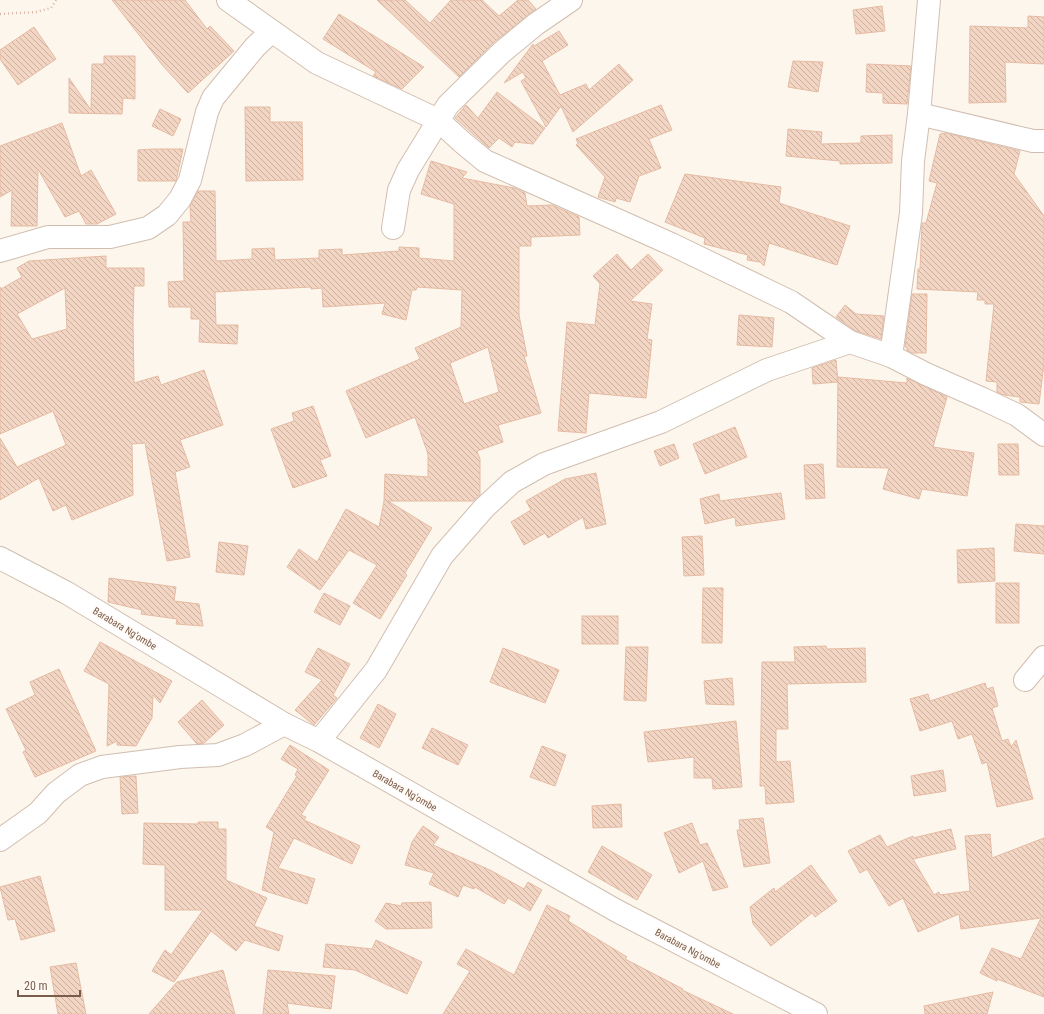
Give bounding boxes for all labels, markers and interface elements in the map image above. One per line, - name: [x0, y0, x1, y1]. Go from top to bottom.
- street label: Barabara Ng'ombe: [91, 605, 159, 652]
- street label: Barabara Ng'ombe: [371, 768, 439, 813]
- street label: Barabara Ng'ombe: [653, 927, 723, 970]
- scale bar: [18, 972, 80, 998]
- text: 20 m: [24, 979, 48, 993]

